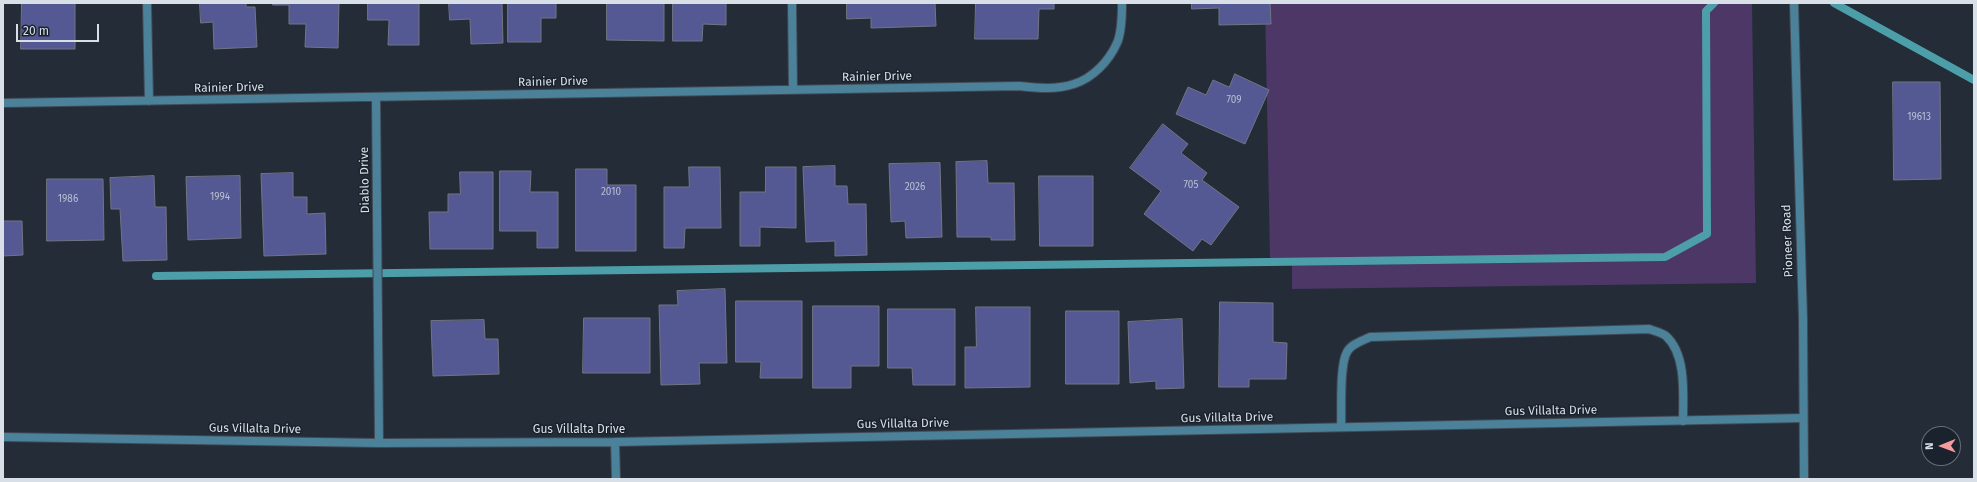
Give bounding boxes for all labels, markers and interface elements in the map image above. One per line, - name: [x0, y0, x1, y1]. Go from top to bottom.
- scale bar: [18, 16, 101, 42]
- text: 20 m: [23, 24, 49, 38]
- street label: Rainier Drive: [842, 69, 912, 85]
- street label: Rainier Drive: [518, 74, 588, 90]
- street label: Rainier Drive: [194, 80, 264, 96]
- house number: 709: [1226, 94, 1242, 106]
- house number: 19613: [1907, 111, 1931, 123]
- street label: Diablo Drive: [357, 147, 373, 213]
- house number: 705: [1184, 179, 1198, 191]
- house number: 2026: [905, 181, 925, 193]
- house number: 2010: [601, 186, 621, 198]
- house number: 1994: [210, 191, 230, 203]
- house number: 1986: [58, 193, 78, 205]
- street label: Pioneer Road: [1780, 204, 1796, 278]
- street label: Gus Villalta Drive: [1505, 403, 1597, 419]
- street label: Gus Villalta Drive: [1181, 410, 1273, 426]
- street label: Gus Villalta Drive: [857, 416, 949, 432]
- street label: Gus Villalta Drive: [209, 421, 301, 437]
- street label: Gus Villalta Drive: [533, 423, 625, 437]
- north arrow: [1921, 426, 1961, 466]
- text: N: [1923, 442, 1936, 450]

